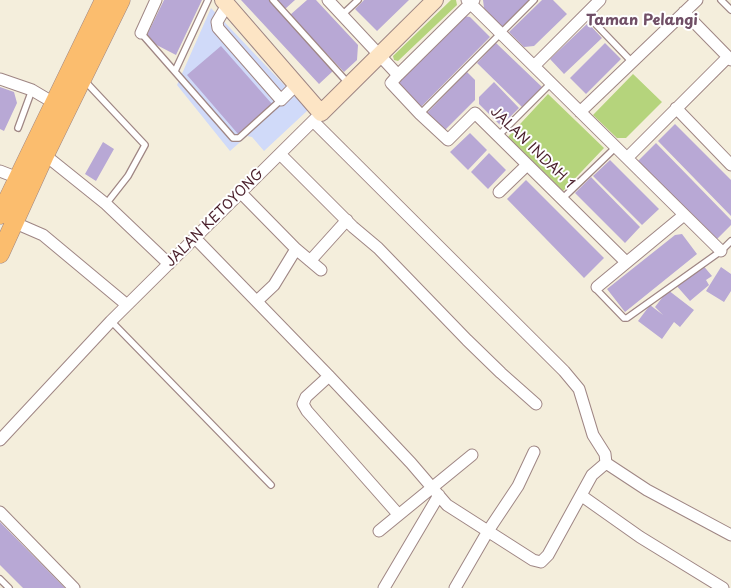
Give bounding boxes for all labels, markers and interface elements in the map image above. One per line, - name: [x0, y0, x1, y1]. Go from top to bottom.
- district label: Taman Pelangi: [586, 12, 698, 30]
- street label: JALAN INDAH 1: [486, 104, 578, 192]
- street label: JALAN KETOYONG: [162, 165, 268, 271]

